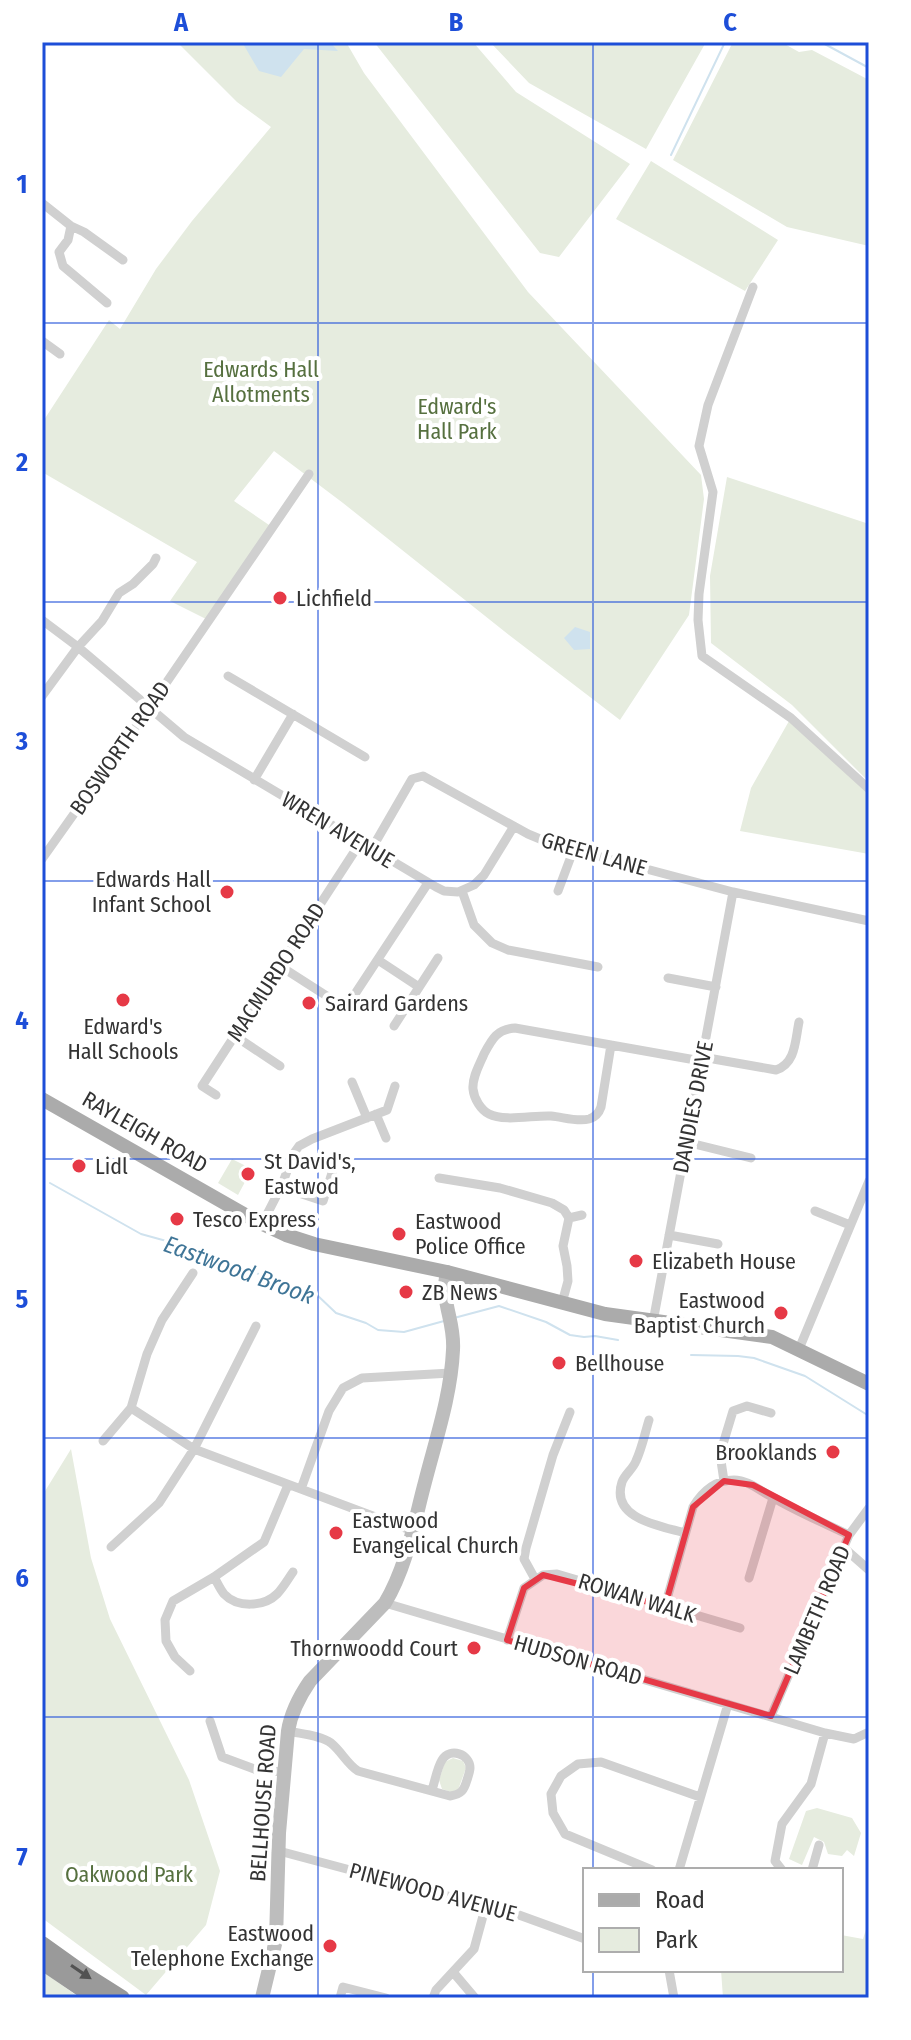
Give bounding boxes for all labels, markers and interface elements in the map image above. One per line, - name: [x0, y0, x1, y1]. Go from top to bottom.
- text: A: [173, 7, 189, 38]
- text: B: [449, 7, 464, 38]
- text: C: [723, 7, 737, 38]
- text: 1: [17, 169, 28, 200]
- park label: Edwards Hall Allotments: [203, 356, 319, 408]
- park label: Edward's Hall Park: [417, 393, 498, 445]
- text: 2: [15, 447, 28, 478]
- place label: Lichfield: [296, 585, 372, 612]
- marker: Lichfield: [271, 589, 289, 607]
- street label: BOSWORTH ROAD: [64, 676, 176, 820]
- text: 3: [15, 726, 28, 757]
- street label: WREN AVENUE: [277, 786, 399, 874]
- street label: GREEN LANE: [538, 826, 650, 882]
- place label: Edwards Hall Infant School: [92, 866, 211, 918]
- marker: Edwards Hall Infant School: [218, 883, 236, 901]
- street label: MACMURDO ROAD: [221, 897, 331, 1047]
- place label: Sairard Gardens: [325, 990, 468, 1017]
- marker: Edward's Hall Schools: [114, 991, 132, 1009]
- marker: Sairard Gardens: [300, 994, 318, 1012]
- text: 4: [15, 1005, 29, 1036]
- place label: Edward's Hall Schools: [68, 1013, 178, 1065]
- street label: DANDIES DRIVE: [667, 1039, 719, 1175]
- street label: RAYLEIGH ROAD: [78, 1085, 212, 1179]
- place label: St David's, Eastwod: [264, 1148, 356, 1200]
- place label: Lidl: [95, 1153, 128, 1180]
- marker: Lidl: [70, 1157, 88, 1175]
- marker: St David's, Eastwod: [239, 1165, 257, 1183]
- place label: Tesco Express: [193, 1206, 316, 1233]
- place label: Eastwood Police Office: [415, 1208, 526, 1260]
- marker: Tesco Express: [168, 1210, 186, 1228]
- marker: Eastwood Police Office: [390, 1225, 408, 1243]
- water label: Eastwood Brook: [160, 1230, 318, 1310]
- place label: Elizabeth House: [652, 1248, 796, 1275]
- marker: Elizabeth House: [627, 1252, 645, 1270]
- place label: ZB News: [422, 1279, 498, 1306]
- marker: ZB News: [397, 1283, 415, 1301]
- text: 5: [16, 1284, 29, 1315]
- place label: Eastwood Baptist Church: [634, 1287, 765, 1339]
- marker: Eastwood Baptist Church: [772, 1304, 790, 1322]
- place label: Bellhouse: [575, 1350, 664, 1377]
- marker: Bellhouse: [550, 1354, 568, 1372]
- place label: Brooklands: [715, 1439, 817, 1466]
- marker: Brooklands: [824, 1443, 842, 1461]
- place label: Eastwood Evangelical Church: [352, 1507, 519, 1559]
- marker: Eastwood Evangelical Church: [327, 1524, 345, 1542]
- street label: LAMBETH ROAD: [778, 1541, 856, 1679]
- text: 6: [15, 1563, 29, 1594]
- street label: ROWAN WALK: [575, 1567, 699, 1629]
- street label: HUDSON ROAD: [511, 1629, 645, 1691]
- place label: Thornwoodd Court: [290, 1635, 459, 1662]
- marker: Thornwoodd Court: [465, 1639, 483, 1657]
- street label: BELLHOUSE ROAD: [244, 1723, 282, 1883]
- text: 7: [16, 1842, 28, 1873]
- street label: PINEWOOD AVENUE: [346, 1857, 520, 1927]
- park label: Oakwood Park: [65, 1861, 194, 1888]
- legend: [583, 1868, 843, 1972]
- text: Road: [655, 1886, 705, 1914]
- place label: Eastwood Telephone Exchange: [131, 1920, 314, 1972]
- text: Park: [655, 1926, 698, 1954]
- marker: Eastwood Telephone Exchange: [321, 1937, 339, 1955]
- one-way arrow: [71, 1964, 92, 1979]

